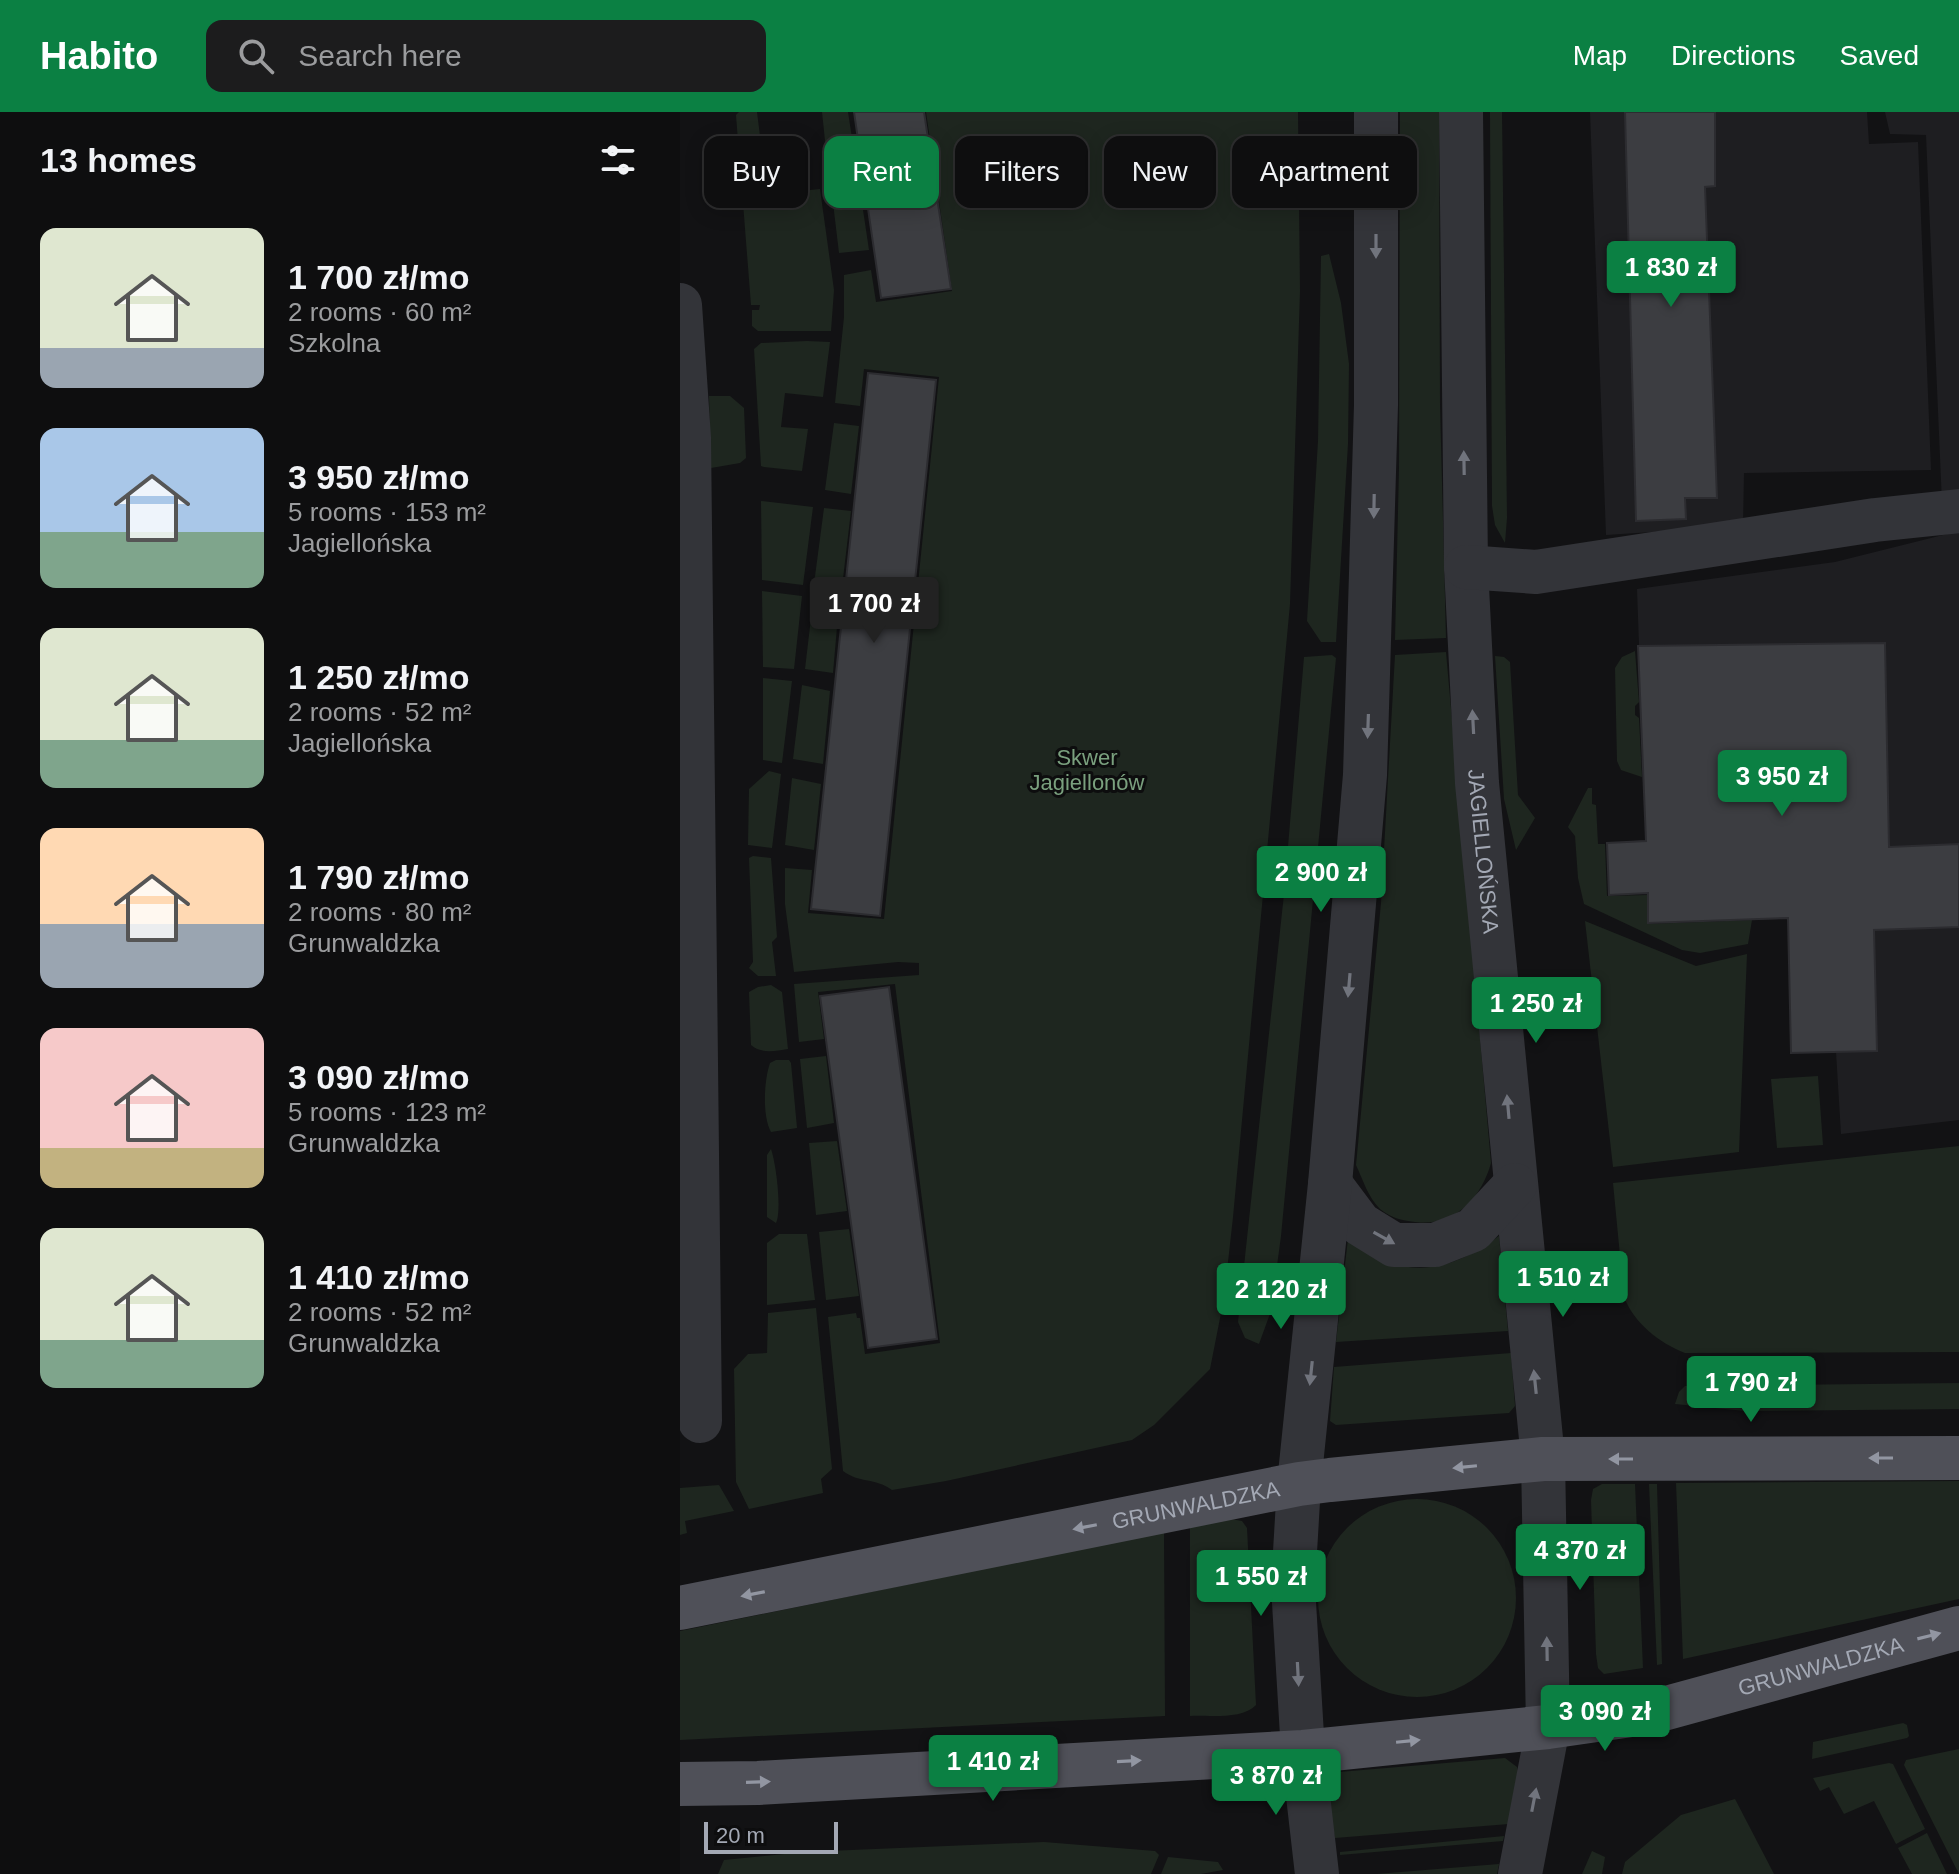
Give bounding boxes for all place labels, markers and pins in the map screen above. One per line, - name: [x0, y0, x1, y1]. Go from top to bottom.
- pin: 1 830 zł: [1588, 241, 1754, 309]
- pin: 1 700 zł: [791, 577, 957, 645]
- pin: 3 950 zł: [1699, 750, 1865, 818]
- pin: 2 900 zł: [1238, 846, 1404, 914]
- pin: 1 250 zł: [1453, 977, 1619, 1045]
- pin: 1 510 zł: [1480, 1251, 1646, 1319]
- pin: 2 120 zł: [1198, 1263, 1364, 1331]
- pin: 1 790 zł: [1668, 1356, 1834, 1424]
- pin: 4 370 zł: [1497, 1524, 1663, 1592]
- pin: 1 550 zł: [1178, 1550, 1344, 1618]
- pin: 3 090 zł: [1522, 1685, 1688, 1753]
- pin: 1 410 zł: [910, 1735, 1076, 1803]
- pin: 3 870 zł: [1193, 1749, 1359, 1817]

